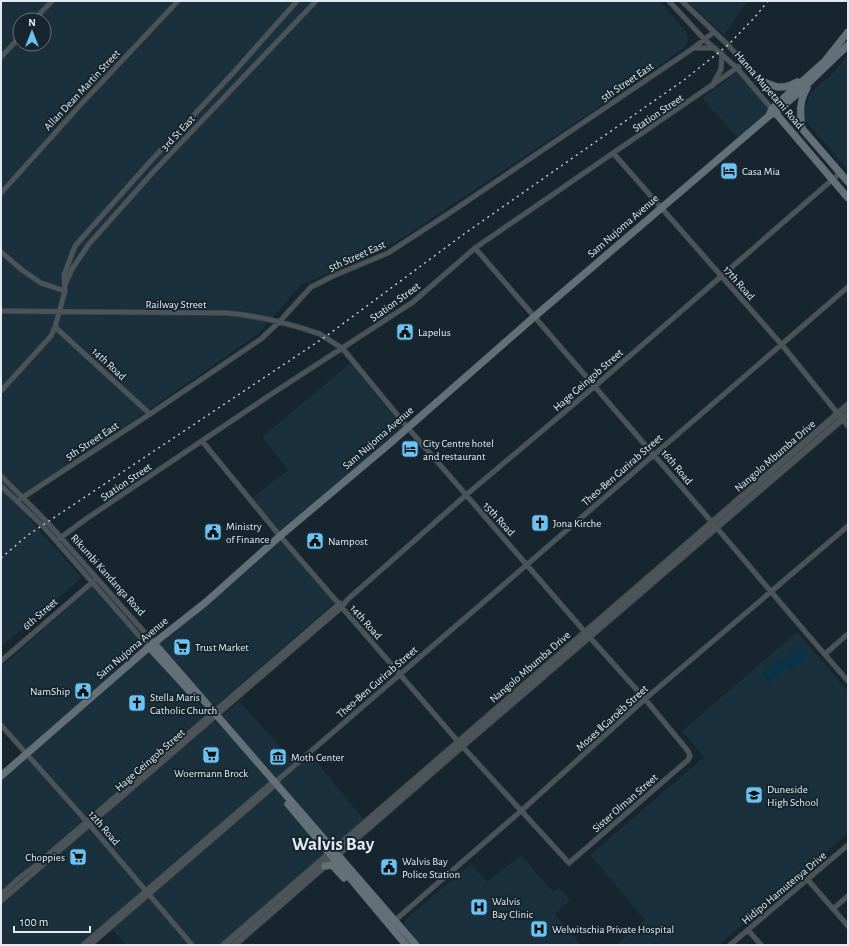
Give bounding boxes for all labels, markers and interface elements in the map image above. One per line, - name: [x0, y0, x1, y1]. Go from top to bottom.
- north arrow: [12, 12, 52, 52]
- text: N: [28, 17, 36, 28]
- street label: Allan Dean Martin Street: [42, 47, 122, 132]
- street label: Hanna Mupetami Road: [732, 49, 806, 131]
- street label: 5th Street East: [599, 60, 656, 104]
- street label: Station Street: [631, 92, 686, 134]
- street label: 3rd St East: [159, 113, 197, 153]
- hotel icon: Casa Mia: [719, 161, 739, 181]
- place label: Casa Mia: [742, 166, 780, 177]
- street label: Sam Nujoma Avenue: [586, 192, 660, 260]
- street label: 5th Street East: [327, 238, 388, 273]
- street label: 17th Road: [721, 264, 757, 302]
- street label: Station Street: [368, 280, 422, 324]
- street label: Railway Street: [146, 299, 207, 310]
- public building icon: Lapelus: [395, 322, 415, 342]
- place label: Lapelus: [418, 327, 451, 338]
- street label: 14th Road: [90, 346, 128, 383]
- street label: Hage Geingob Street: [551, 346, 625, 413]
- street label: Sam Nujoma Avenue: [341, 404, 415, 472]
- street label: Nangolo Mbumba Drive: [733, 418, 817, 494]
- street label: 5th Street East: [63, 419, 121, 462]
- street label: Theo-Ben Gurirab Street: [580, 432, 665, 508]
- place label: City Centre hotel and restaurant: [423, 438, 494, 462]
- hotel icon: City Centre hotel and restaurant: [400, 439, 420, 459]
- street label: 16th Road: [659, 447, 695, 487]
- street label: Station Street: [99, 461, 154, 503]
- street label: 15th Road: [481, 500, 517, 538]
- church icon: Jona Kirche: [530, 513, 550, 533]
- place label: Jona Kirche: [553, 518, 601, 529]
- place label: Ministry of Finance: [226, 521, 269, 545]
- public building icon: Ministry of Finance: [203, 522, 223, 542]
- public building icon: Nampost: [305, 531, 325, 551]
- street label: Rikumbi Kandanga Road: [69, 532, 147, 618]
- place label: Nampost: [328, 536, 368, 547]
- street label: 6th Street: [21, 596, 60, 632]
- street label: 14th Road: [348, 603, 384, 642]
- street label: Sam Nujoma Avenue: [94, 615, 170, 681]
- street label: Nangolo Mbumba Drive: [488, 629, 572, 705]
- supermarket icon: Trust Market: [172, 637, 192, 657]
- place label: Trust Market: [195, 642, 249, 653]
- street label: Theo-Ben Gurirab Street: [335, 644, 420, 720]
- public building icon: NamShip: [73, 681, 93, 701]
- street label: Moses ǁGaroëb Street: [574, 683, 650, 753]
- place label: NamShip: [30, 686, 70, 697]
- place label: Stella Maris Catholic Church: [150, 692, 217, 716]
- church icon: Stella Maris Catholic Church: [127, 693, 147, 713]
- street label: Hage Geingob Street: [113, 726, 187, 793]
- supermarket icon: Woermann Brock: [201, 745, 221, 765]
- museum icon: Moth Center: [268, 747, 288, 767]
- place label: Moth Center: [291, 752, 345, 763]
- place label: Woermann Brock: [174, 768, 248, 779]
- street label: Sister Olman Street: [590, 771, 660, 834]
- place label: Duneside High School: [767, 784, 819, 808]
- school or university icon: Duneside High School: [744, 785, 764, 805]
- street label: 12th Road: [86, 809, 122, 848]
- district label: Walvis Bay: [292, 835, 375, 854]
- supermarket icon: Choppies: [68, 847, 88, 867]
- street label: Hidipo Hamutenya Drive: [740, 850, 828, 926]
- place label: Choppies: [25, 852, 65, 863]
- place label: Walvis Bay Police Station: [402, 856, 460, 880]
- public building icon: Walvis Bay Police Station: [379, 857, 399, 877]
- place label: Walvis Bay Clinic: [492, 896, 534, 920]
- hospital icon: Walvis Bay Clinic: [469, 897, 489, 917]
- scale bar: [14, 908, 90, 934]
- text: 100 m: [20, 916, 48, 928]
- hospital icon: Welwitschia Private Hospital: [529, 919, 549, 939]
- place label: Welwitschia Private Hospital: [552, 924, 674, 935]

